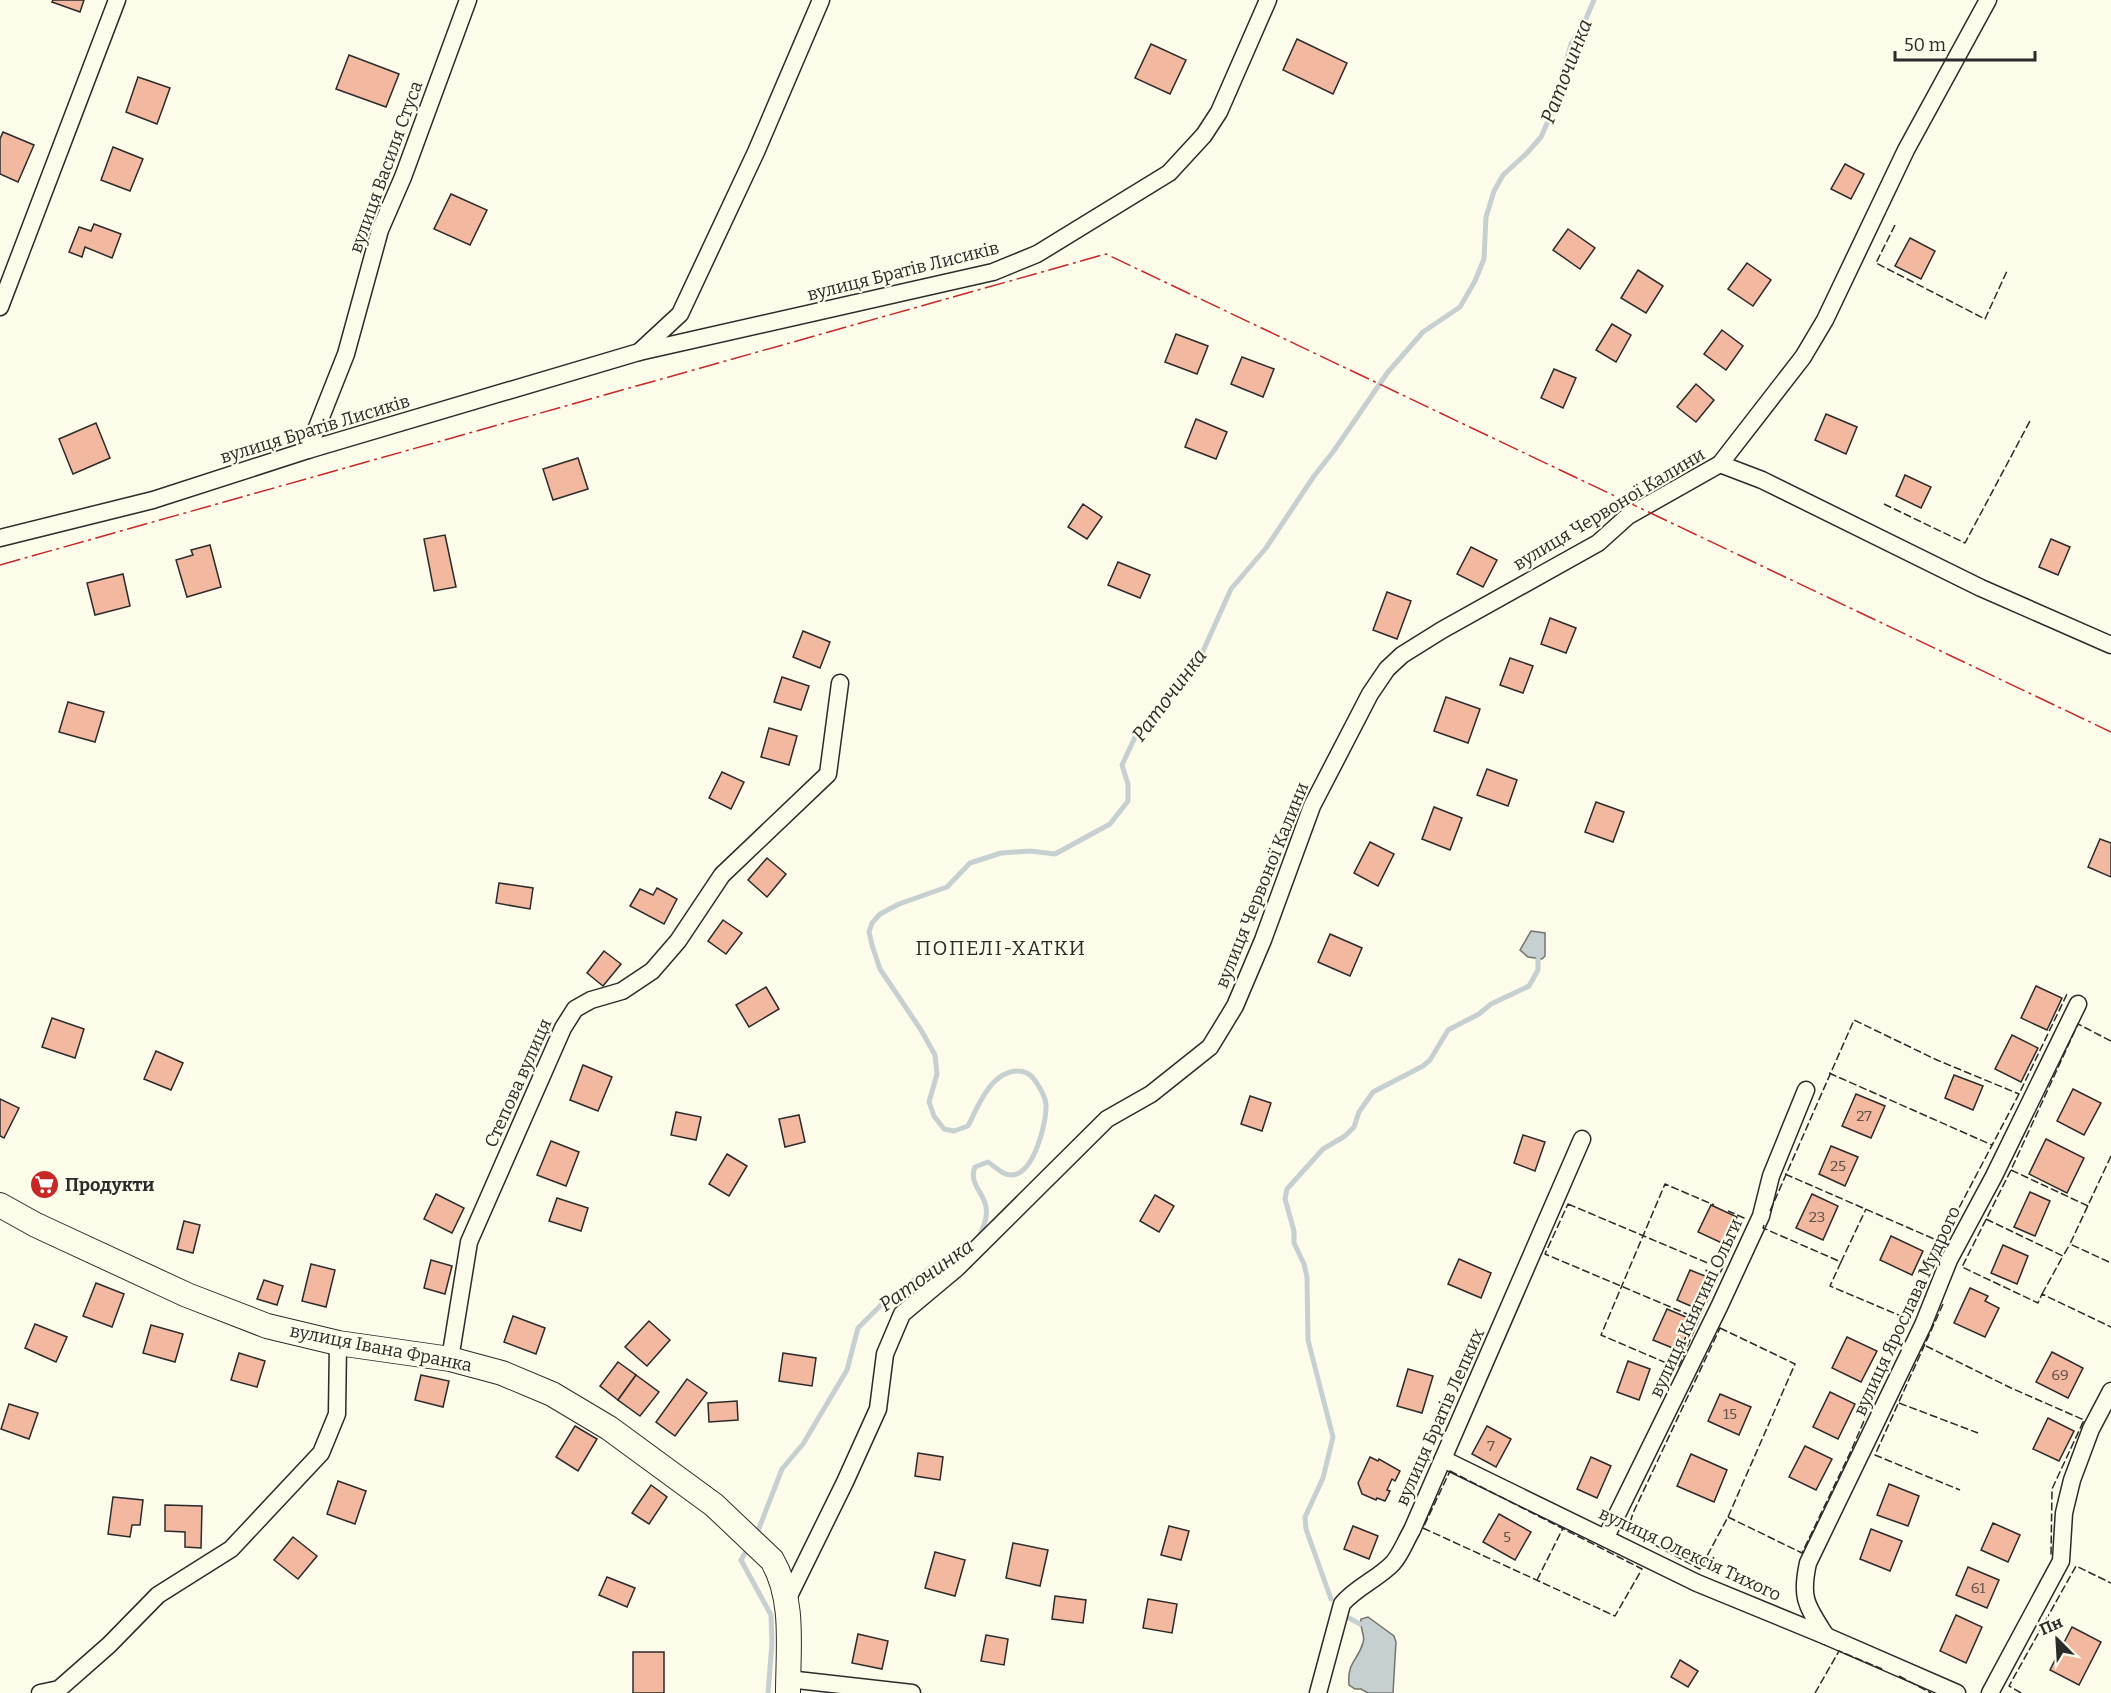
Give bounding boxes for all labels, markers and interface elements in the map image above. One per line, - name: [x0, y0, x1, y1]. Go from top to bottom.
- water label: Раточинка: [1535, 16, 1597, 126]
- scale bar: [1895, 24, 2034, 62]
- text: 50 m: [1904, 34, 1946, 56]
- street label: вулиця Василя Стуса: [345, 78, 427, 256]
- street label: вулиця Братів Лисиків: [805, 236, 1001, 306]
- street label: вулиця Братів Лисиків: [218, 390, 412, 468]
- street label: вулиця Червоної Калини: [1509, 443, 1709, 575]
- water label: Раточинка: [1126, 644, 1212, 746]
- street label: вулиця Червоної Калини: [1211, 779, 1313, 991]
- district label: ПОПЕЛІ-ХАТКИ: [915, 936, 1087, 960]
- street label: Степова вулиця: [480, 1015, 556, 1151]
- house number: 27: [1856, 1107, 1872, 1125]
- house number: 25: [1830, 1157, 1846, 1175]
- supermarket icon: Продукти: [28, 1169, 60, 1201]
- place label: Продукти: [65, 1174, 154, 1196]
- street label: вулиця Ярослава Мудрого: [1849, 1203, 1965, 1419]
- house number: 23: [1809, 1208, 1825, 1226]
- street label: вулиця Княгині Ольги: [1645, 1215, 1747, 1401]
- water label: Раточинка: [874, 1234, 978, 1316]
- street label: вулиця Івана Франка: [288, 1320, 474, 1376]
- street label: вулиця Братів Лепких: [1391, 1325, 1489, 1509]
- house number: 69: [2051, 1366, 2069, 1384]
- house number: 15: [1723, 1405, 1737, 1423]
- house number: 7: [1487, 1437, 1495, 1455]
- street label: вулиця Олексія Тихого: [1595, 1502, 1785, 1606]
- house number: 5: [1503, 1528, 1511, 1546]
- house number: 61: [1971, 1579, 1985, 1597]
- north arrow: [2027, 1609, 2087, 1669]
- text: Пн: [2037, 1612, 2066, 1639]

